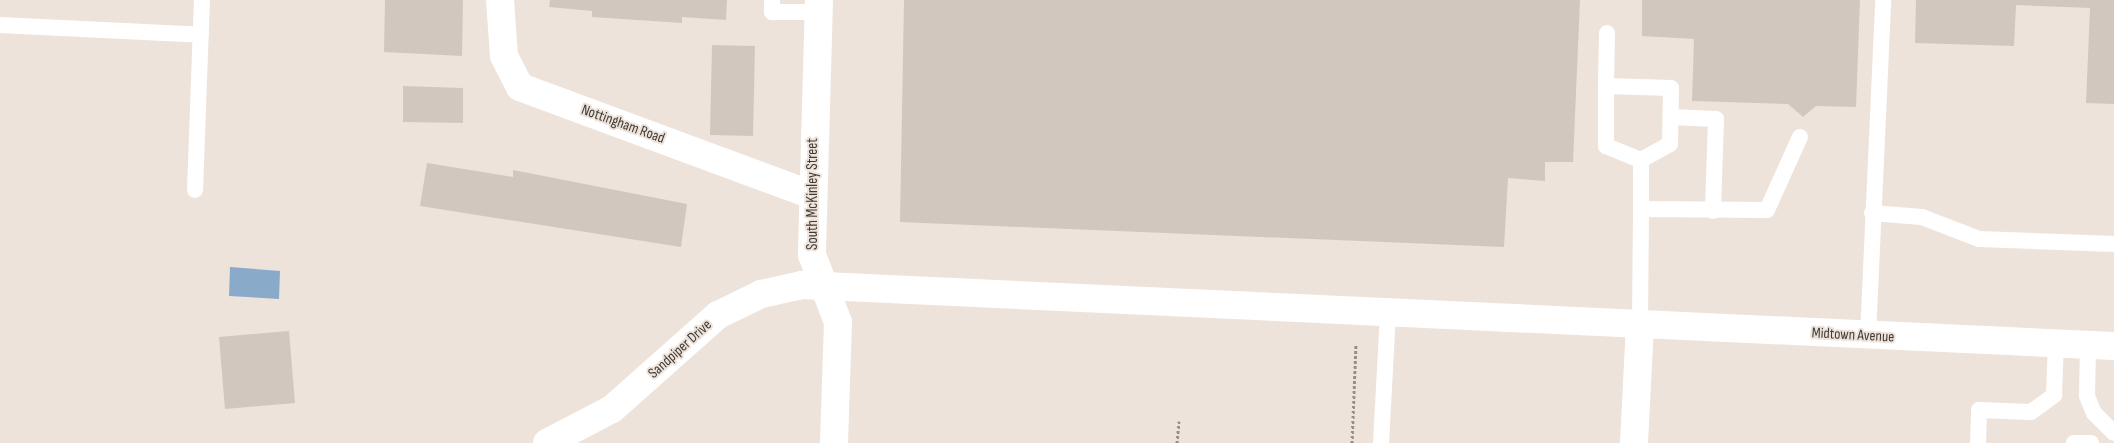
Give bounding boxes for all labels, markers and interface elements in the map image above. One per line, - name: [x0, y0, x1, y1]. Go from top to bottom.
- street label: Nottingham Road: [579, 101, 667, 147]
- street label: South McKinley Street: [804, 138, 822, 250]
- street label: Sandpiper Drive: [645, 316, 715, 382]
- street label: Midtown Avenue: [1811, 324, 1895, 346]

